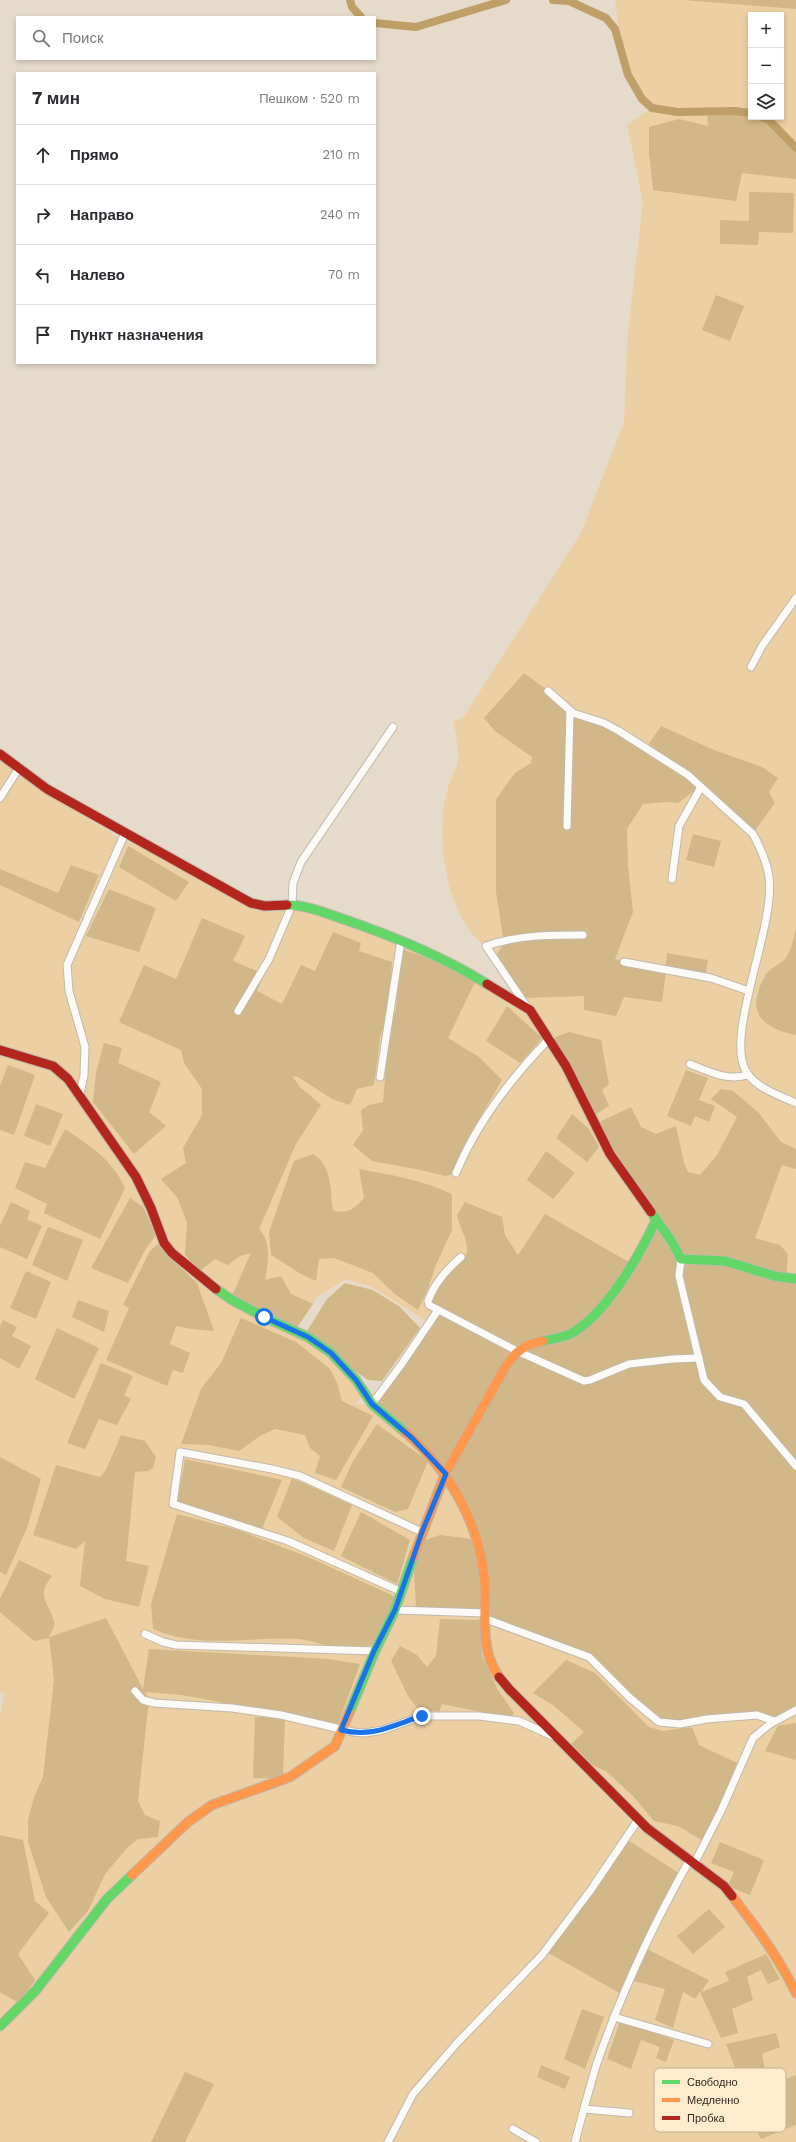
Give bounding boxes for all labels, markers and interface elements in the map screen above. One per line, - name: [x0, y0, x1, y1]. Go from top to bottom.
- map controls: [748, 12, 784, 120]
- button: +: [748, 12, 784, 48]
- search box: [16, 16, 376, 60]
- icon: search: [30, 27, 52, 49]
- text: Поиск: [62, 29, 104, 47]
- button: −: [748, 48, 784, 84]
- button: layers: [748, 84, 784, 120]
- text: 7 мин: [32, 88, 80, 108]
- text: Пешком · 520 m: [259, 91, 360, 106]
- icon: ahead: [32, 144, 54, 166]
- text: Прямо: [70, 146, 119, 164]
- text: 210 m: [322, 147, 360, 162]
- icon: right: [32, 204, 54, 226]
- text: Направо: [70, 206, 134, 224]
- text: 240 m: [320, 207, 360, 222]
- icon: left: [32, 264, 54, 286]
- text: Налево: [70, 266, 125, 284]
- text: 70 m: [328, 267, 360, 282]
- icon: arrive: [32, 324, 54, 346]
- text: Пункт назначения: [70, 326, 203, 344]
- route start: [255, 1308, 273, 1326]
- route end: [413, 1707, 431, 1725]
- legend: [654, 2068, 786, 2132]
- text: Свободно: [687, 2076, 738, 2089]
- text: Медленно: [687, 2094, 739, 2107]
- text: Пробка: [687, 2112, 725, 2125]

